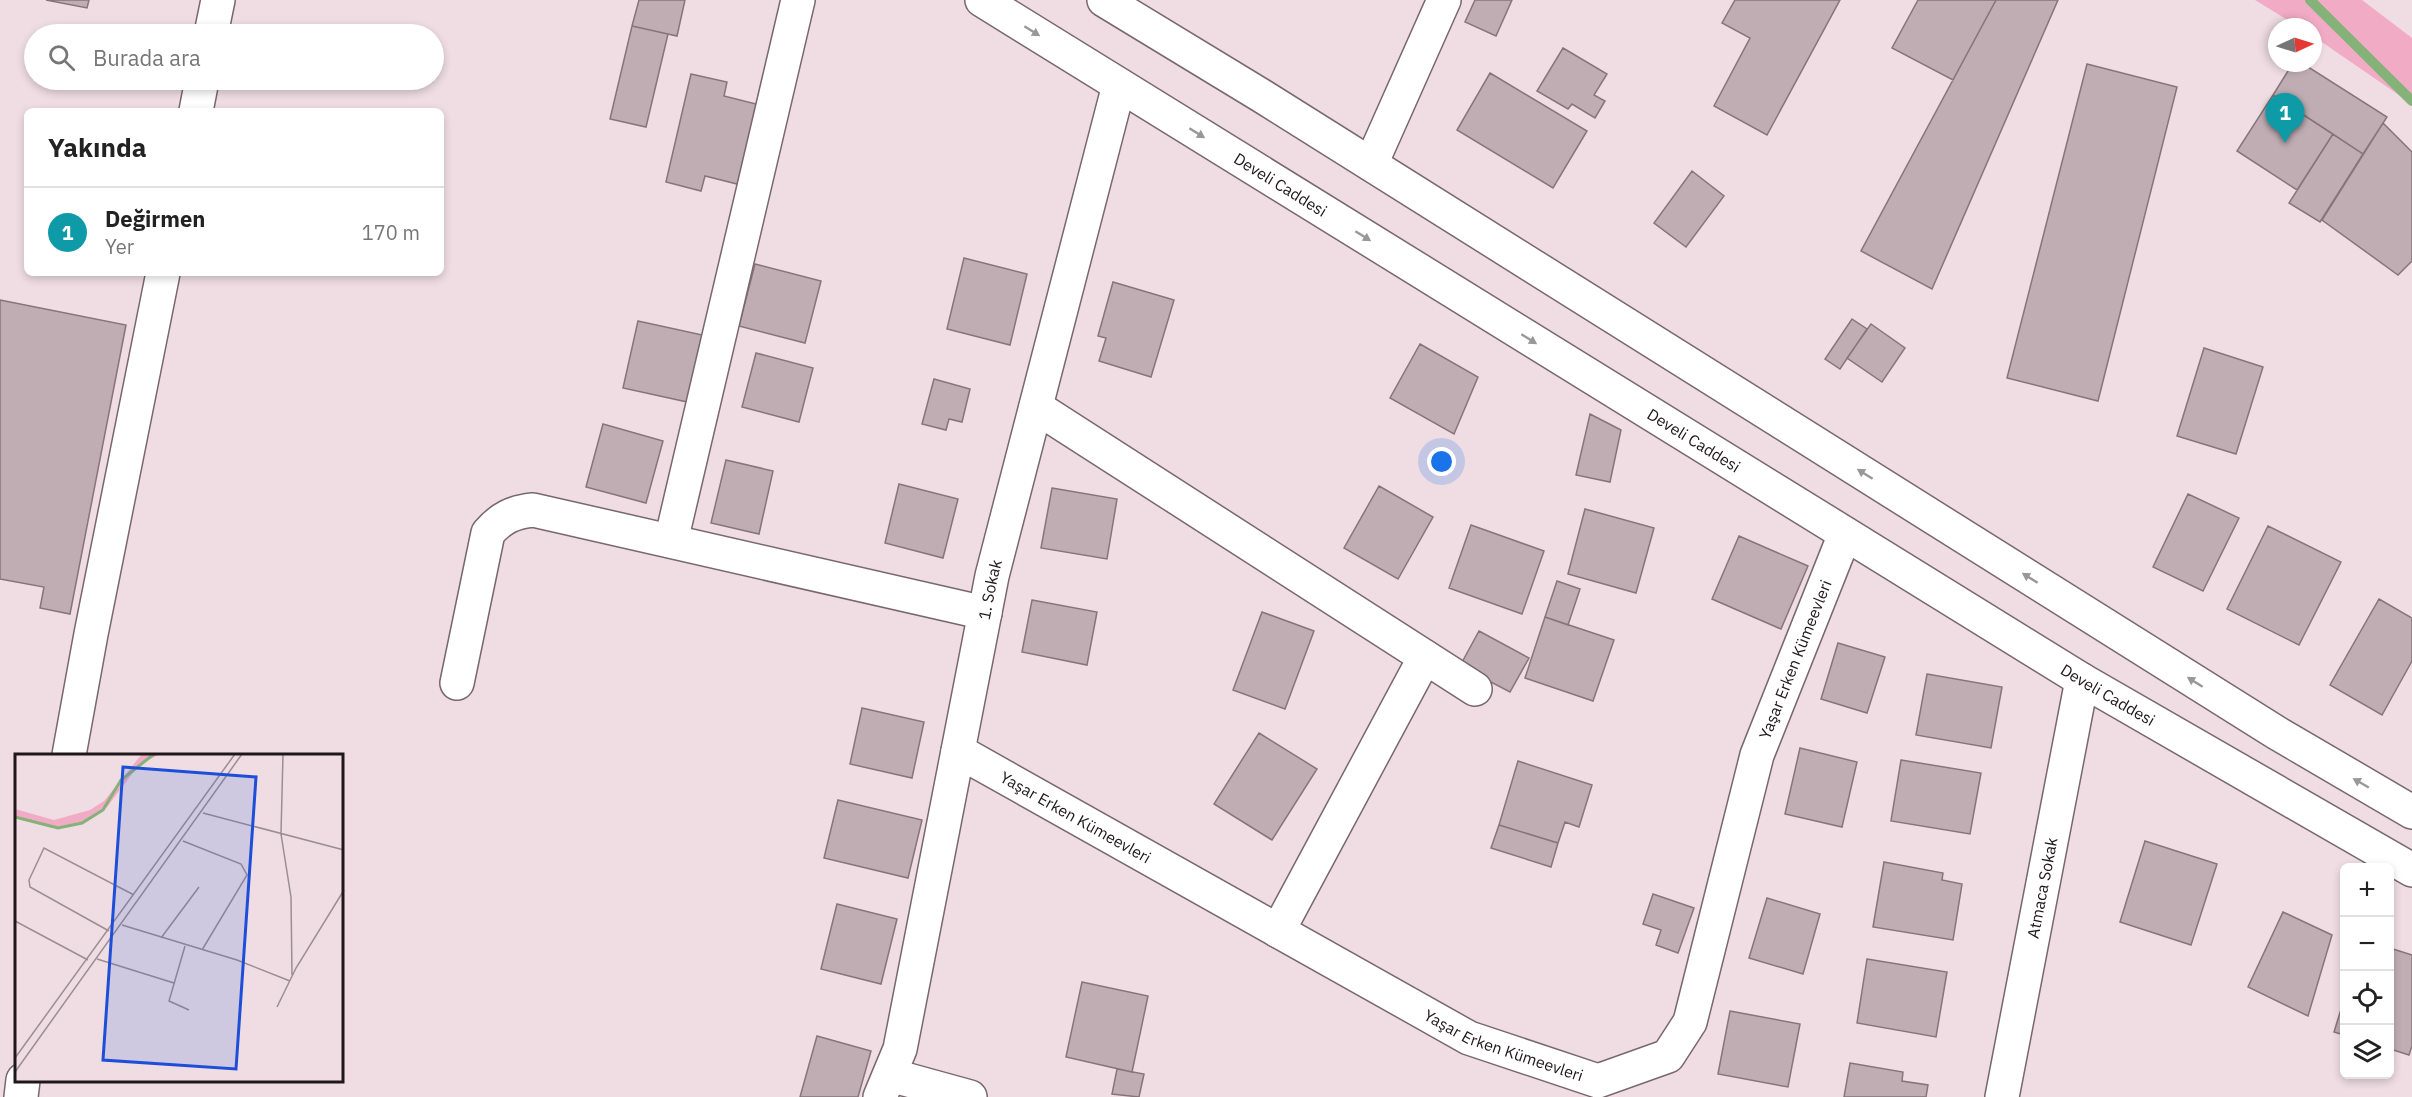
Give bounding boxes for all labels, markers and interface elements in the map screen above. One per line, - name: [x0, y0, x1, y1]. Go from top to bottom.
- north arrow: [2268, 18, 2322, 72]
- search box: [24, 24, 444, 90]
- one-way arrow: [1024, 25, 1040, 36]
- icon: search: [45, 41, 78, 74]
- text: Burada ara: [93, 43, 201, 72]
- pin: 1: [2266, 94, 2304, 143]
- one-way arrow: [1189, 128, 1206, 139]
- text: Yakında: [48, 130, 147, 164]
- street label: Develi Caddesi: [1230, 148, 1331, 221]
- text: Değirmen: [105, 204, 205, 233]
- text: 1: [62, 219, 74, 246]
- text: 170 m: [362, 219, 420, 246]
- one-way arrow: [1355, 230, 1371, 241]
- text: Yer: [105, 233, 134, 260]
- one-way arrow: [1521, 333, 1537, 344]
- street label: Develi Caddesi: [1644, 404, 1744, 476]
- your location: [1427, 447, 1456, 476]
- one-way arrow: [1857, 468, 1873, 480]
- street label: 1. Sokak: [974, 557, 1006, 622]
- one-way arrow: [2022, 572, 2038, 583]
- street label: Yaşar Erken Kümeevleri: [1754, 577, 1836, 742]
- street label: Develi Caddesi: [2057, 659, 2159, 730]
- one-way arrow: [2187, 676, 2203, 687]
- inset map: [15, 754, 344, 1082]
- street label: Yaşar Erken Kümeevleri: [997, 767, 1155, 867]
- one-way arrow: [2353, 778, 2370, 788]
- street label: Atmaca Sokak: [2023, 835, 2062, 940]
- map controls: [2340, 863, 2394, 1079]
- button: +: [2340, 863, 2394, 917]
- button: −: [2340, 917, 2394, 971]
- button: locate: [2340, 971, 2394, 1025]
- street label: Yaşar Erken Kümeevleri: [1421, 1005, 1586, 1085]
- button: layers: [2340, 1025, 2394, 1079]

